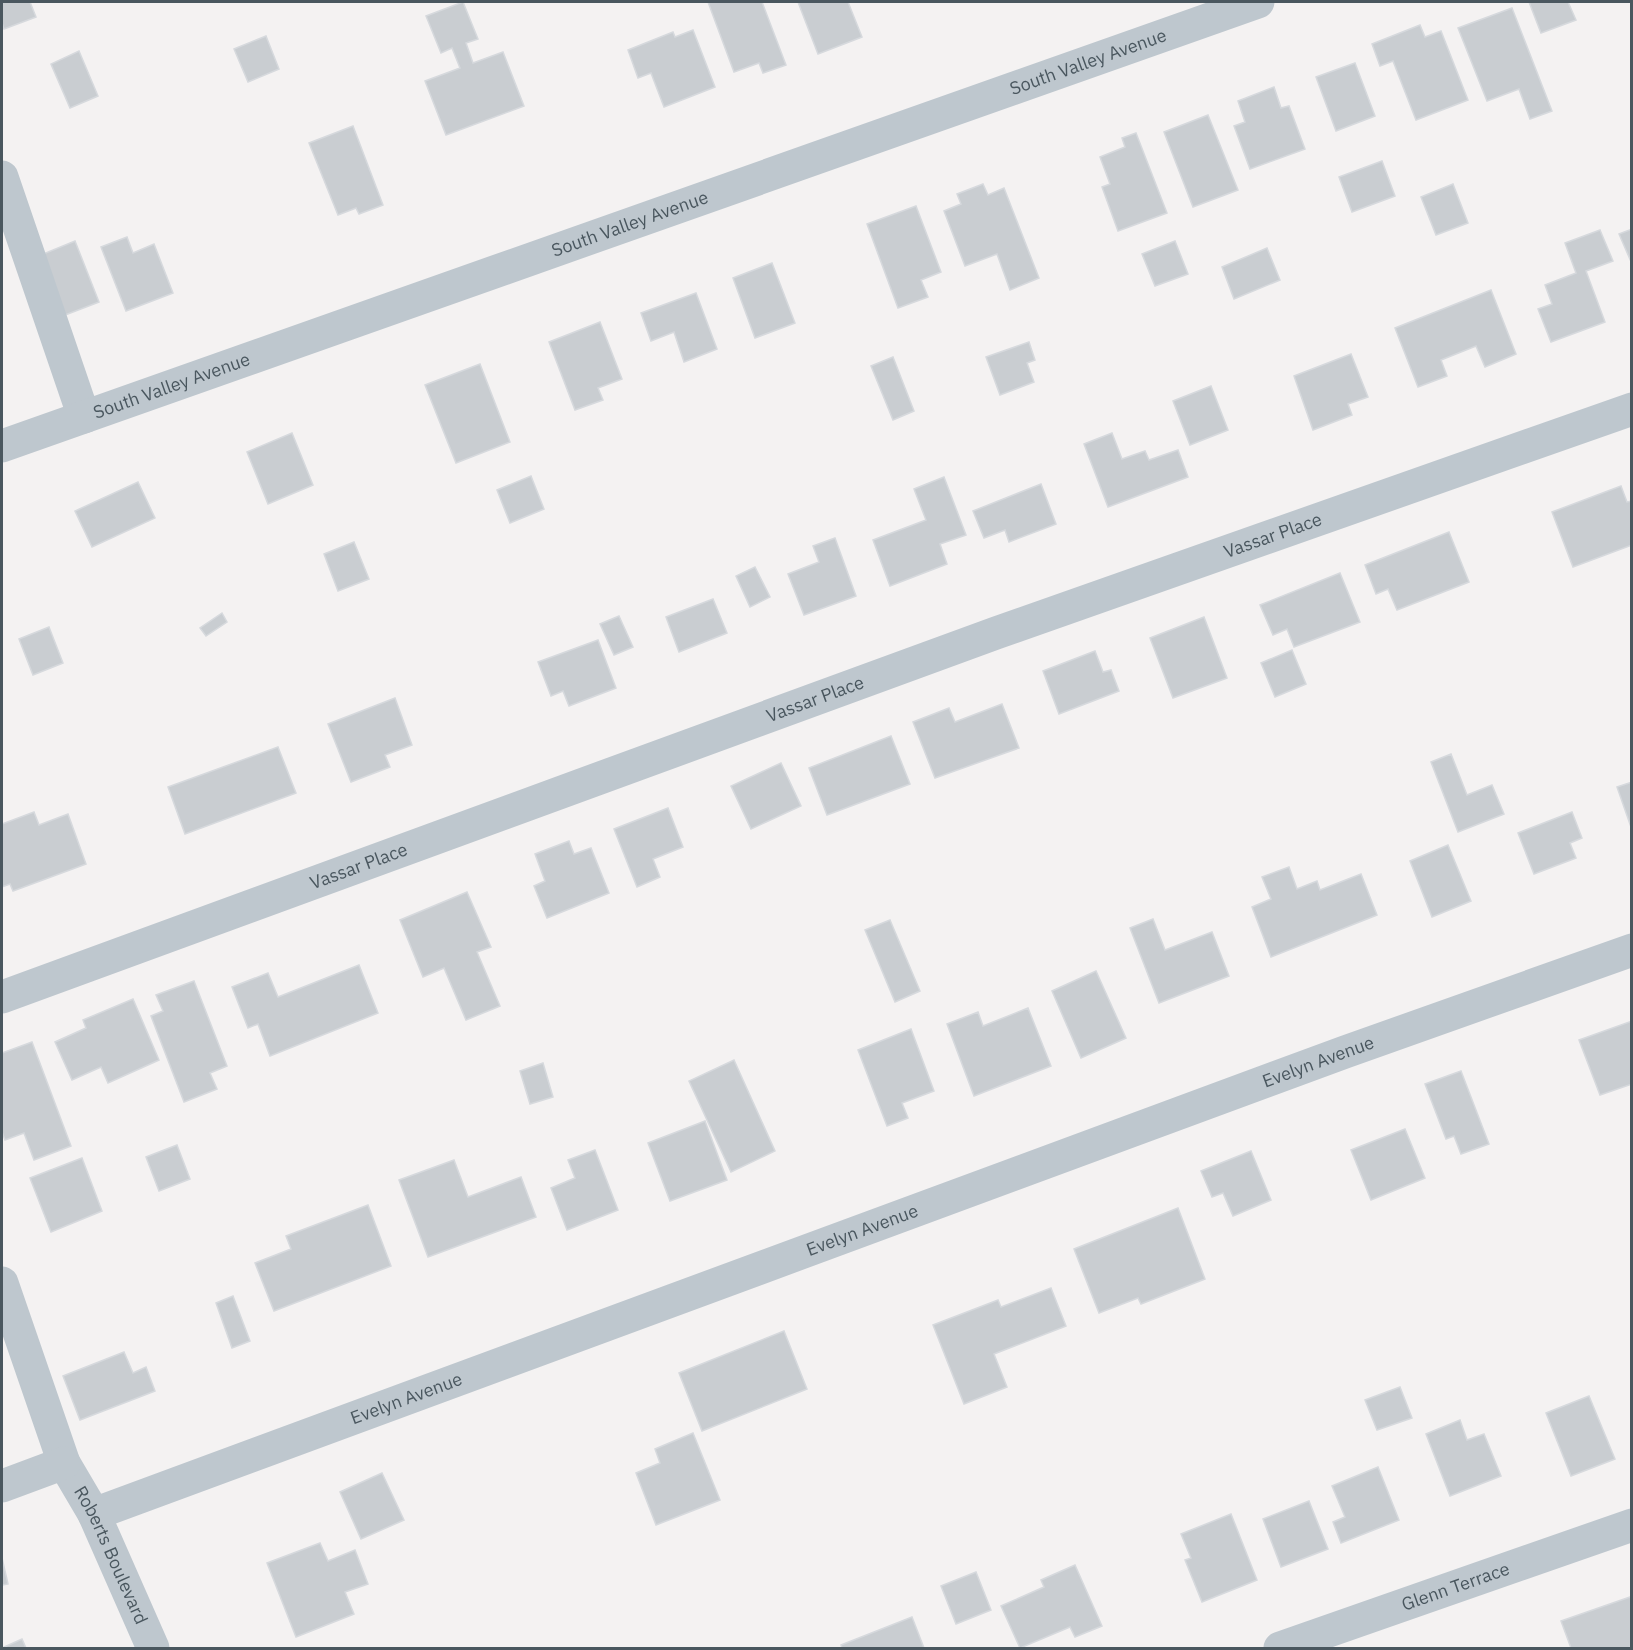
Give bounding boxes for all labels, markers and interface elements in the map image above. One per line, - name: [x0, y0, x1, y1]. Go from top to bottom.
- street label: South Valley Avenue: [1007, 23, 1169, 100]
- street label: South Valley Avenue: [548, 185, 711, 262]
- street label: South Valley Avenue: [90, 347, 253, 424]
- street label: Vassar Place: [1221, 507, 1325, 563]
- street label: Vassar Place: [763, 670, 867, 727]
- street label: Vassar Place: [307, 837, 411, 894]
- street label: Evelyn Avenue: [1259, 1031, 1377, 1093]
- street label: Evelyn Avenue: [803, 1199, 921, 1261]
- street label: Evelyn Avenue: [347, 1367, 465, 1429]
- street label: Roberts Boulevard: [69, 1482, 153, 1628]
- street label: Glenn Terrace: [1398, 1557, 1513, 1616]

